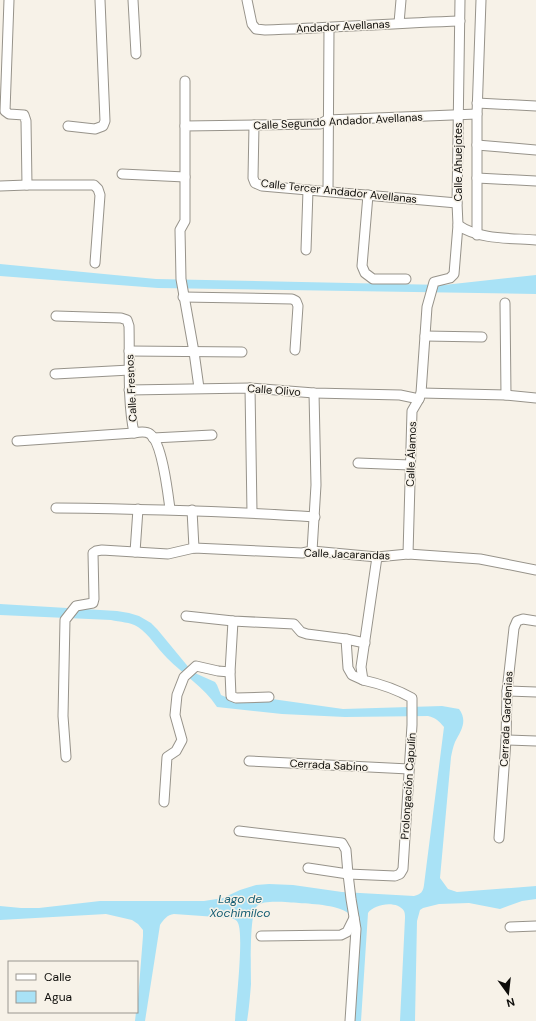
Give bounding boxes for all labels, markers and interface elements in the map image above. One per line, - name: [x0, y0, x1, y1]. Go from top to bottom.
- street label: Andador Avellanas: [296, 17, 390, 35]
- street label: Calle Segundo Andador Avellanas: [253, 110, 423, 132]
- street label: Calle Ahuejotes: [451, 122, 465, 202]
- street label: Calle Tercer Andador Avellanas: [260, 176, 418, 206]
- street label: Calle Fresnos: [122, 354, 140, 422]
- street label: Calle Olivo: [247, 381, 301, 399]
- street label: Calle Álamos: [403, 421, 419, 487]
- street label: Calle Jacarandas: [304, 545, 390, 563]
- street label: Cerrada Gardenias: [497, 671, 515, 767]
- street label: Prolongación Capulín: [397, 732, 419, 840]
- street label: Cerrada Sabino: [289, 756, 369, 774]
- water label: Lago de Xochimilco: [209, 891, 270, 921]
- legend: [8, 961, 138, 1013]
- text: Calle: [44, 969, 71, 985]
- north arrow: [488, 973, 528, 1013]
- text: Agua: [44, 989, 72, 1005]
- text: N: [505, 995, 516, 1010]

